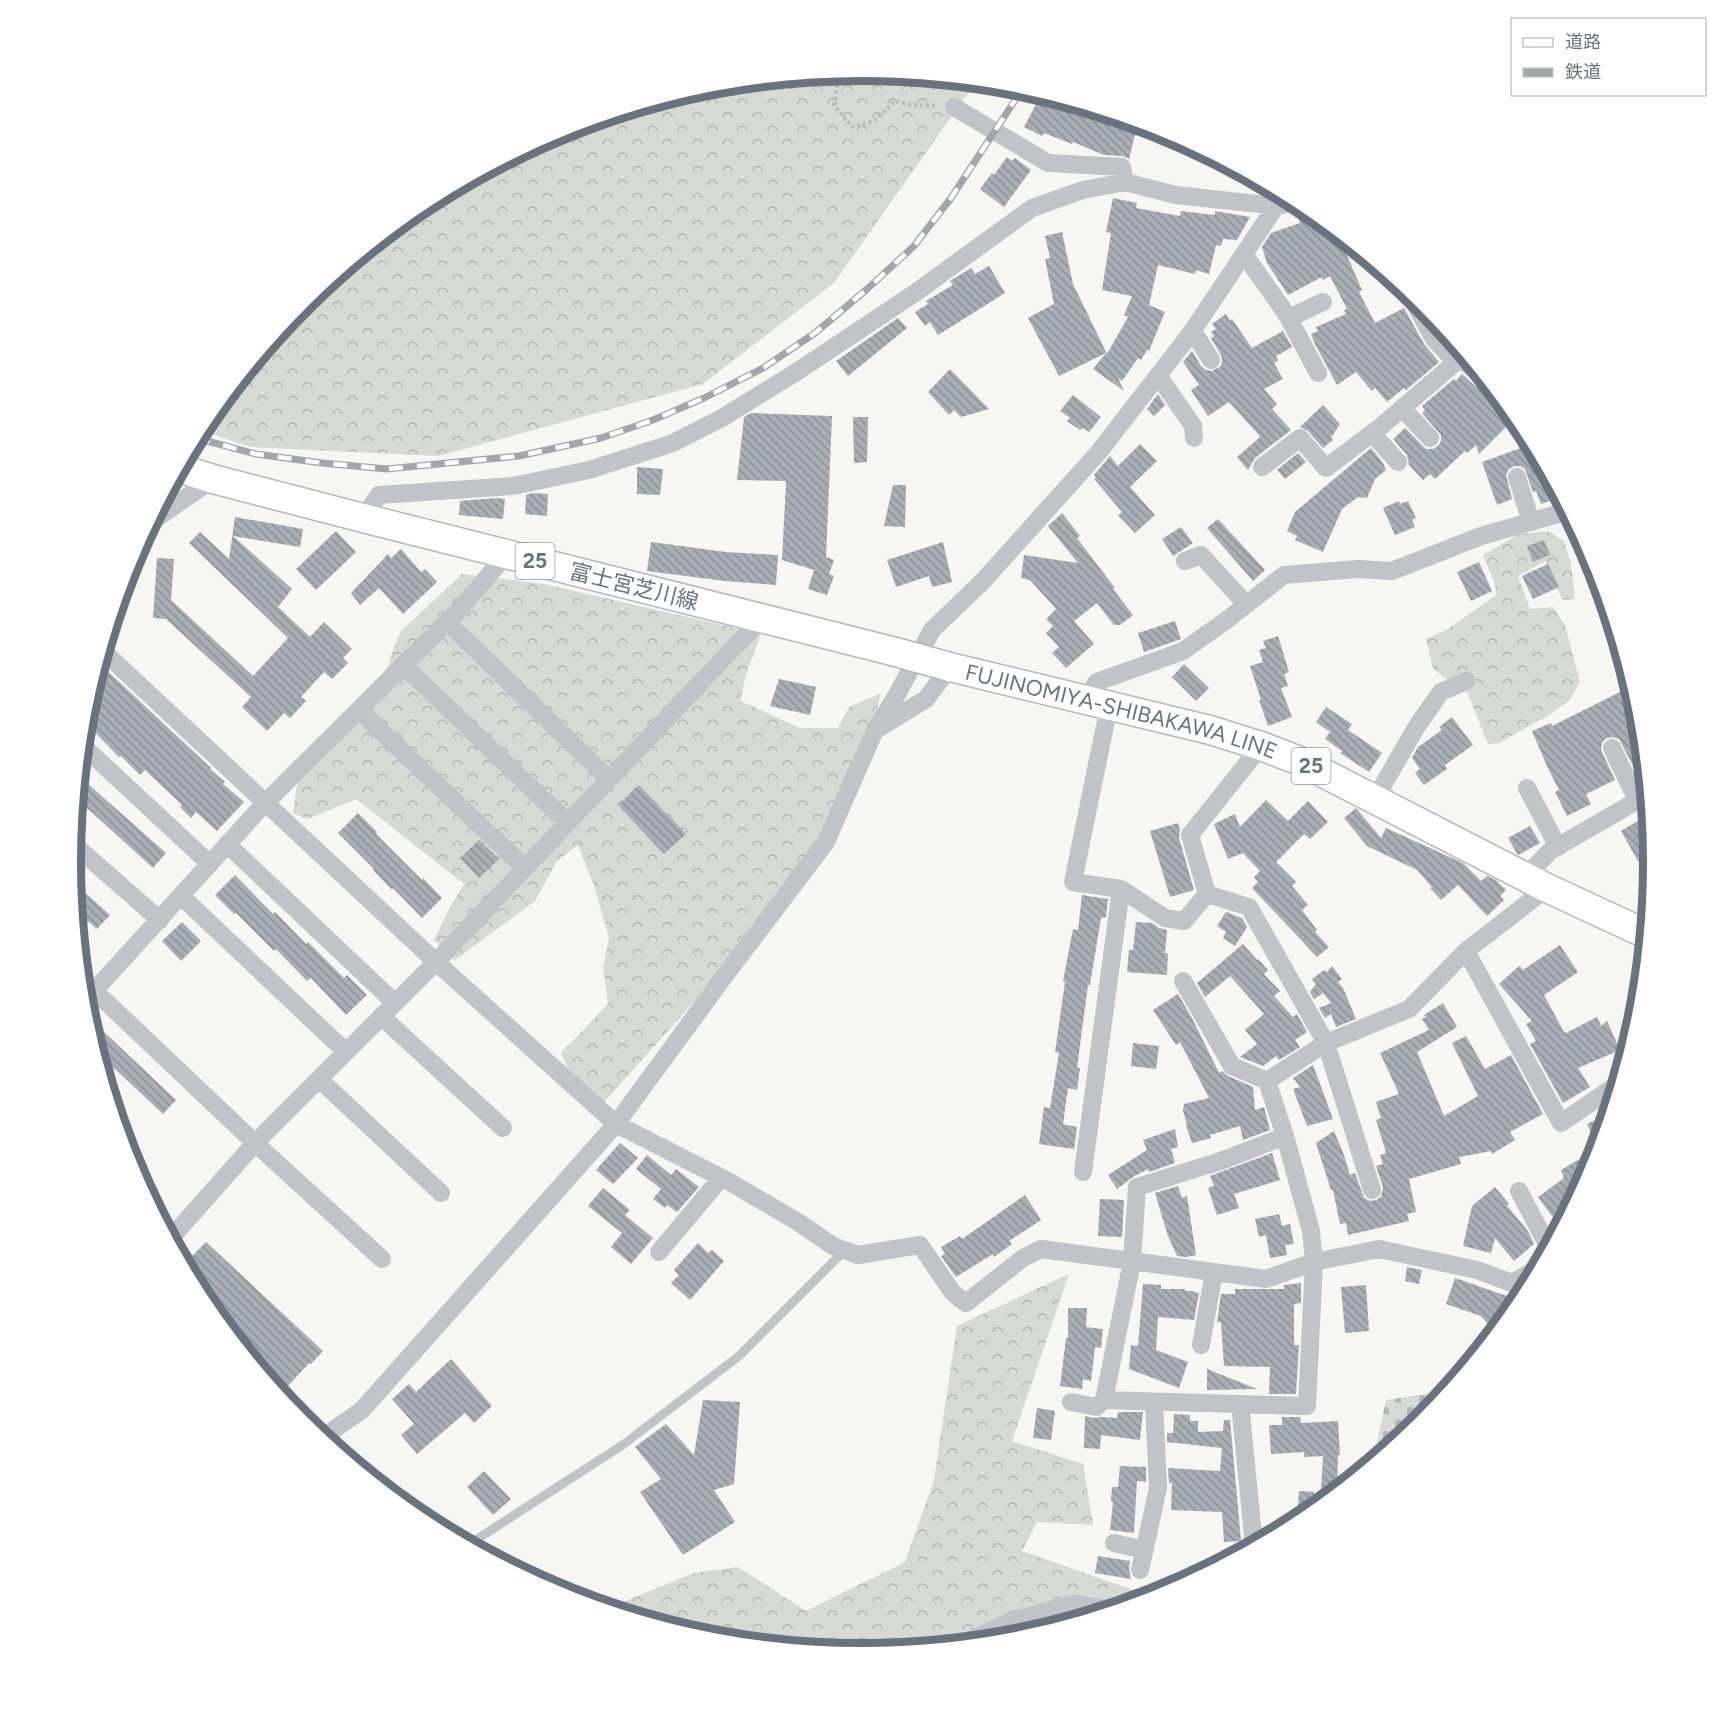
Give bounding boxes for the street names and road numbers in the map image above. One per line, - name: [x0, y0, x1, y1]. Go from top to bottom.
- road number: 25: [516, 543, 554, 579]
- street label: 富士宮芝川線: [567, 557, 701, 616]
- street label: FUJINOMIYA-SHIBAKAWA LINE: [963, 658, 1281, 765]
- road number: 25: [1292, 748, 1330, 784]

